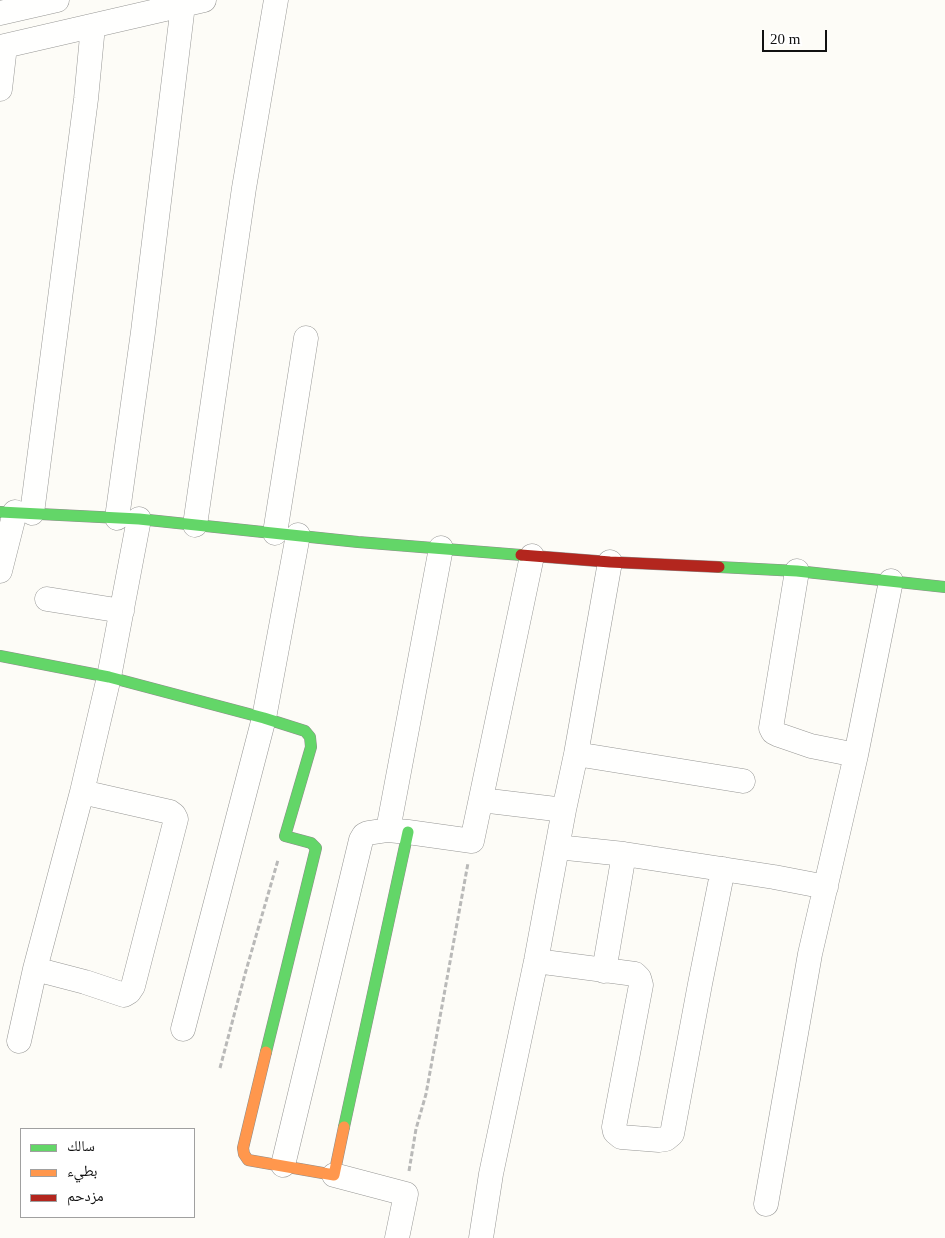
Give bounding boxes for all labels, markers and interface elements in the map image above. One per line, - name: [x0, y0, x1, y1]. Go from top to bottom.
- scale bar: [765, 20, 830, 52]
- text: 20 m: [770, 31, 800, 47]
- legend: [20, 1128, 195, 1218]
- text: سالك: [67, 1138, 95, 1154]
- text: بطيء: [67, 1163, 97, 1179]
- text: مزدحم: [67, 1188, 104, 1204]

